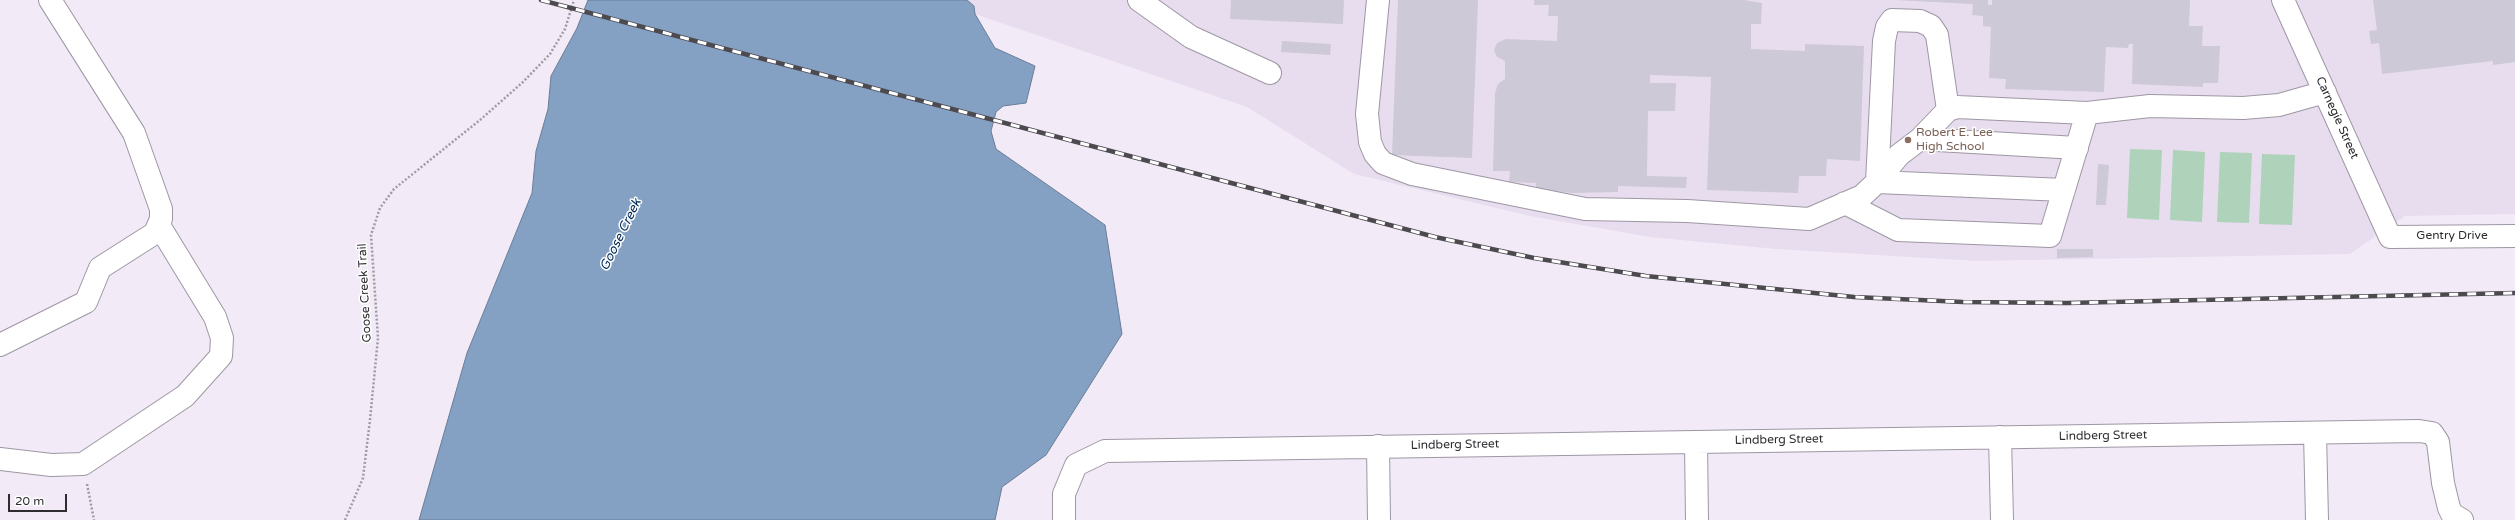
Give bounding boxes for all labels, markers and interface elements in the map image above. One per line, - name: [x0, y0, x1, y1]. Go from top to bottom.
- street label: Carnegie Street: [2312, 75, 2362, 161]
- place label: Robert E. Lee High School: [1916, 126, 1993, 154]
- marker: Robert E. Lee High School: [1903, 135, 1913, 145]
- water label: Goose Creek: [597, 196, 645, 274]
- street label: Gentry Drive: [2416, 229, 2488, 243]
- street label: Goose Creek Trail: [355, 243, 375, 343]
- street label: Lindberg Street: [2059, 428, 2147, 444]
- street label: Lindberg Street: [1735, 432, 1823, 448]
- street label: Lindberg Street: [1411, 437, 1499, 453]
- scale bar: [10, 486, 69, 512]
- text: 20 m: [15, 494, 44, 508]

